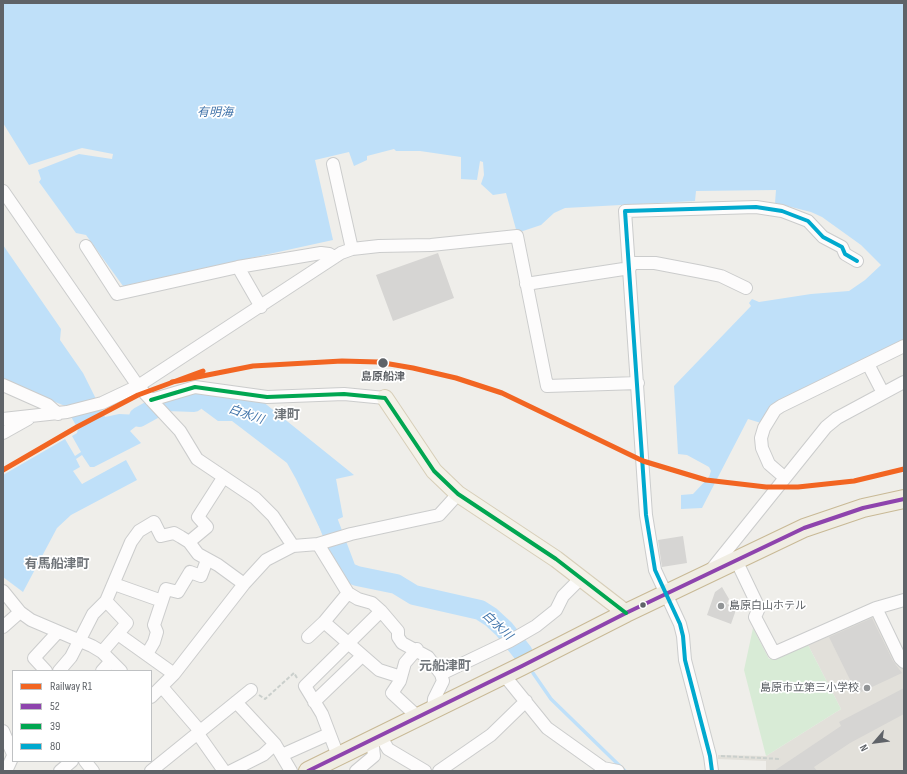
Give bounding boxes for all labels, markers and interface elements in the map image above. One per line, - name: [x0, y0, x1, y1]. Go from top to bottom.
- water label: 有明海: [197, 106, 233, 120]
- marker: 島原船津: [376, 356, 390, 370]
- place label: 島原船津: [361, 370, 405, 384]
- water label: 白水川: [227, 402, 265, 428]
- district label: 津町: [274, 408, 300, 424]
- district label: 有馬船津町: [25, 557, 89, 573]
- place label: 島原白山ホテル: [729, 599, 806, 613]
- unlabelled marker: [638, 600, 648, 610]
- marker: 島原白山ホテル: [716, 601, 726, 611]
- water label: 白水川: [479, 608, 515, 644]
- district label: 元船津町: [419, 659, 471, 675]
- legend: [12, 670, 152, 762]
- text: Railway R1: [50, 679, 92, 694]
- place label: 島原市立第三小学校: [760, 681, 859, 695]
- marker: 島原市立第三小学校: [862, 683, 872, 693]
- text: 52: [50, 699, 60, 714]
- text: 39: [50, 719, 60, 734]
- north arrow: [855, 722, 895, 762]
- text: 80: [50, 739, 61, 754]
- text: N: [857, 742, 871, 754]

